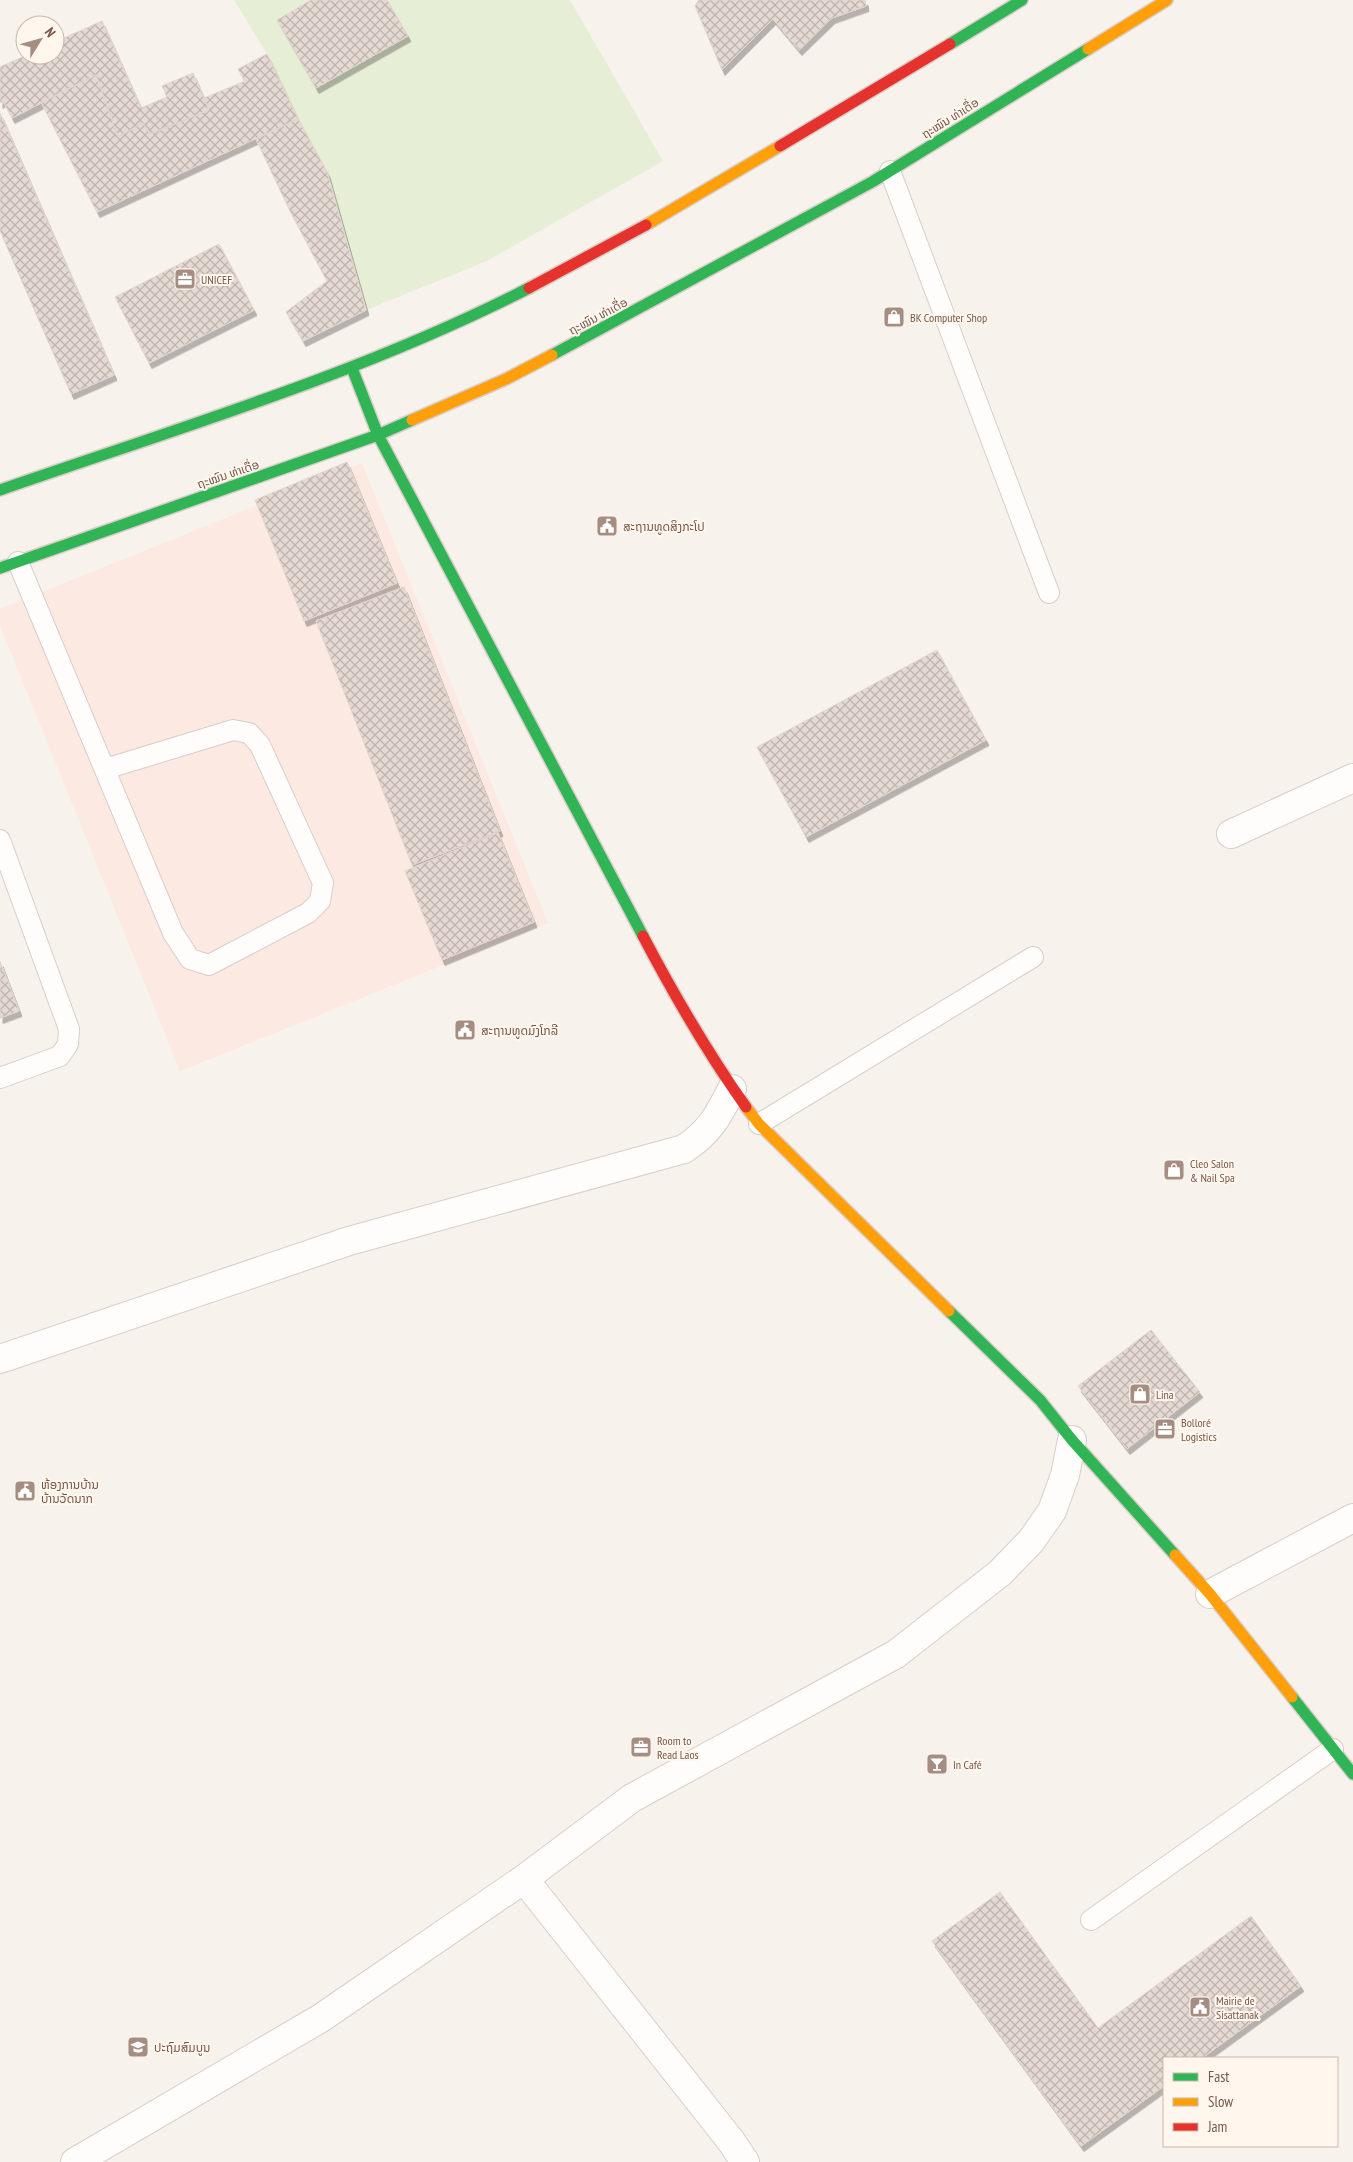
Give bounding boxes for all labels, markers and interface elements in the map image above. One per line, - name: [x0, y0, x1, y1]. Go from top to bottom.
- north arrow: [15, 15, 65, 65]
- text: N: [41, 24, 60, 41]
- street label: ຖະໝົນ ທ່າເດື່ອ: [918, 93, 981, 142]
- office icon: UNICEF: [173, 267, 197, 291]
- place label: UNICEF: [201, 272, 232, 287]
- street label: ຖະໝົນ ທ່າເດື່ອ: [565, 292, 630, 338]
- shop icon: BK Computer Shop: [882, 305, 906, 329]
- place label: BK Computer Shop: [910, 310, 987, 325]
- street label: ຖະໝົນ ທ່າເດື່ອ: [194, 454, 261, 492]
- public building icon: ສະຖານທູດສິງກະໂປ: [595, 514, 619, 538]
- place label: ສະຖານທູດສິງກະໂປ: [623, 519, 705, 535]
- public building icon: ສະຖານທູດມົງໂກລີ: [453, 1018, 477, 1042]
- place label: ສະຖານທູດມົງໂກລີ: [481, 1023, 558, 1039]
- place label: Cleo Salon & Nail Spa: [1190, 1156, 1235, 1185]
- shop icon: Cleo Salon & Nail Spa: [1162, 1158, 1186, 1182]
- shop icon: Lina: [1128, 1382, 1152, 1406]
- place label: Lina: [1156, 1387, 1174, 1402]
- place label: Bolloré Logistics: [1181, 1415, 1217, 1444]
- office icon: Bolloré Logistics: [1153, 1417, 1177, 1441]
- place label: ຫ້ອງການບ້ານ ບ້ານວັດນາກ: [41, 1477, 99, 1506]
- public building icon: ຫ້ອງການບ້ານ ບ້ານວັດນາກ: [13, 1479, 37, 1503]
- place label: Room to Read Laos: [657, 1733, 699, 1762]
- office icon: Room to Read Laos: [629, 1735, 653, 1759]
- bar icon: In Café: [925, 1752, 949, 1776]
- place label: In Café: [953, 1757, 982, 1772]
- place label: Mairie de Sisattanak: [1216, 1993, 1259, 2022]
- public building icon: Mairie de Sisattanak: [1188, 1995, 1212, 2019]
- school or university icon: ປະຖົມສົມບູນ: [126, 2035, 150, 2059]
- place label: ປະຖົມສົມບູນ: [154, 2040, 210, 2056]
- legend: [1163, 2057, 1338, 2147]
- text: Fast: [1208, 2067, 1229, 2086]
- text: Slow: [1208, 2092, 1233, 2111]
- text: Jam: [1207, 2117, 1227, 2136]

